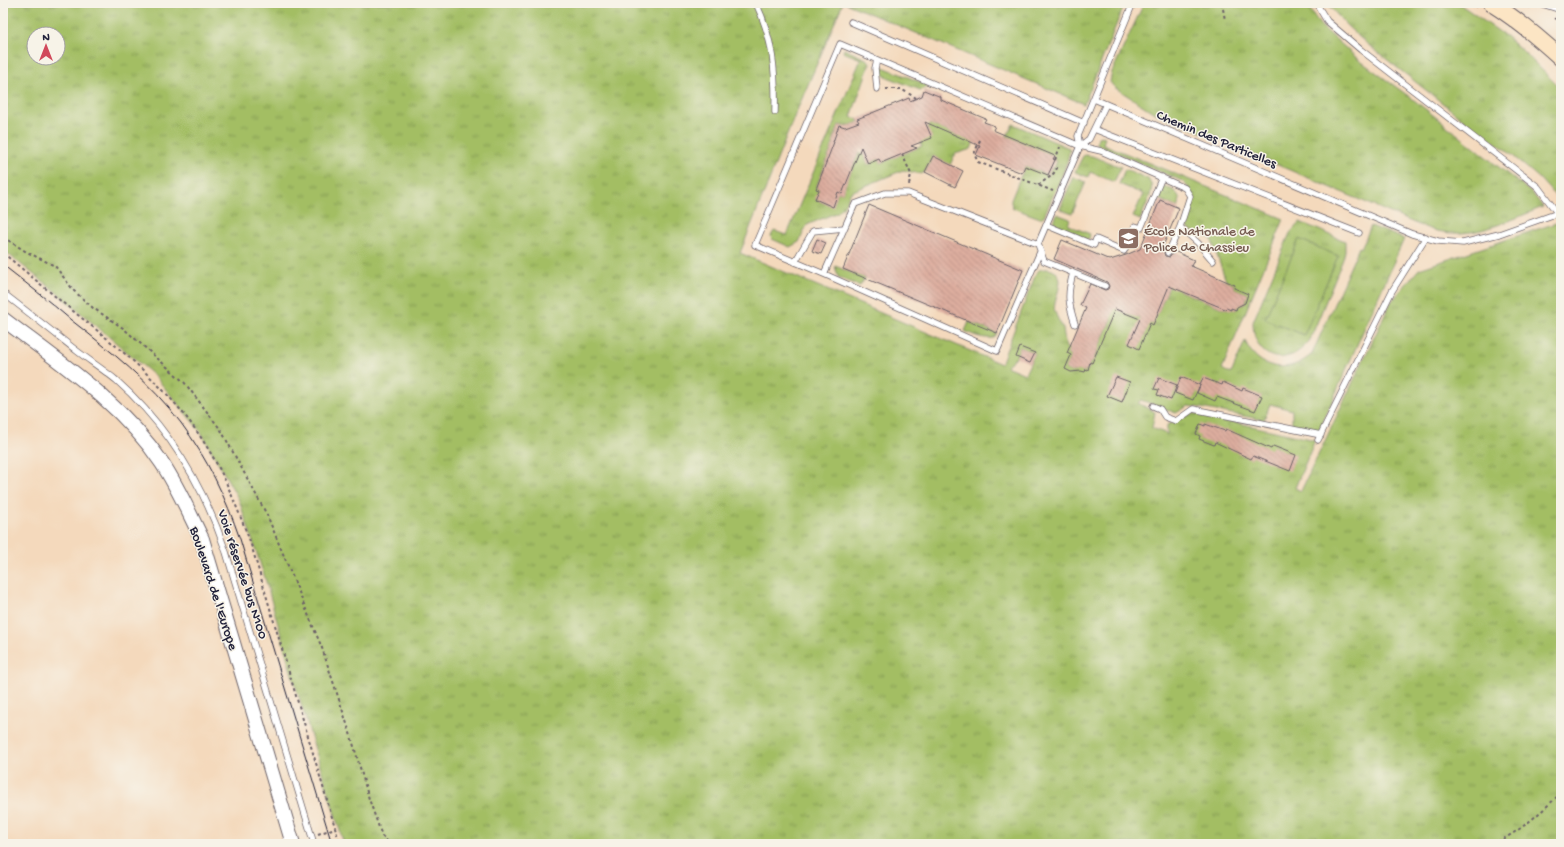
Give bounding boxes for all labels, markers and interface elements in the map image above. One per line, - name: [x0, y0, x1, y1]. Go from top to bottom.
- north arrow: [26, 26, 66, 66]
- text: N: [42, 32, 50, 44]
- street label: Chemin des Particelles: [1153, 107, 1279, 174]
- place label: École Nationale de Police de Chassieu: [1143, 224, 1256, 257]
- school or university icon: École Nationale de Police de Chassieu: [1116, 225, 1142, 251]
- street label: Voie réservée bus N100: [212, 507, 271, 642]
- street label: Boulevard de l'Europe: [184, 524, 241, 653]

